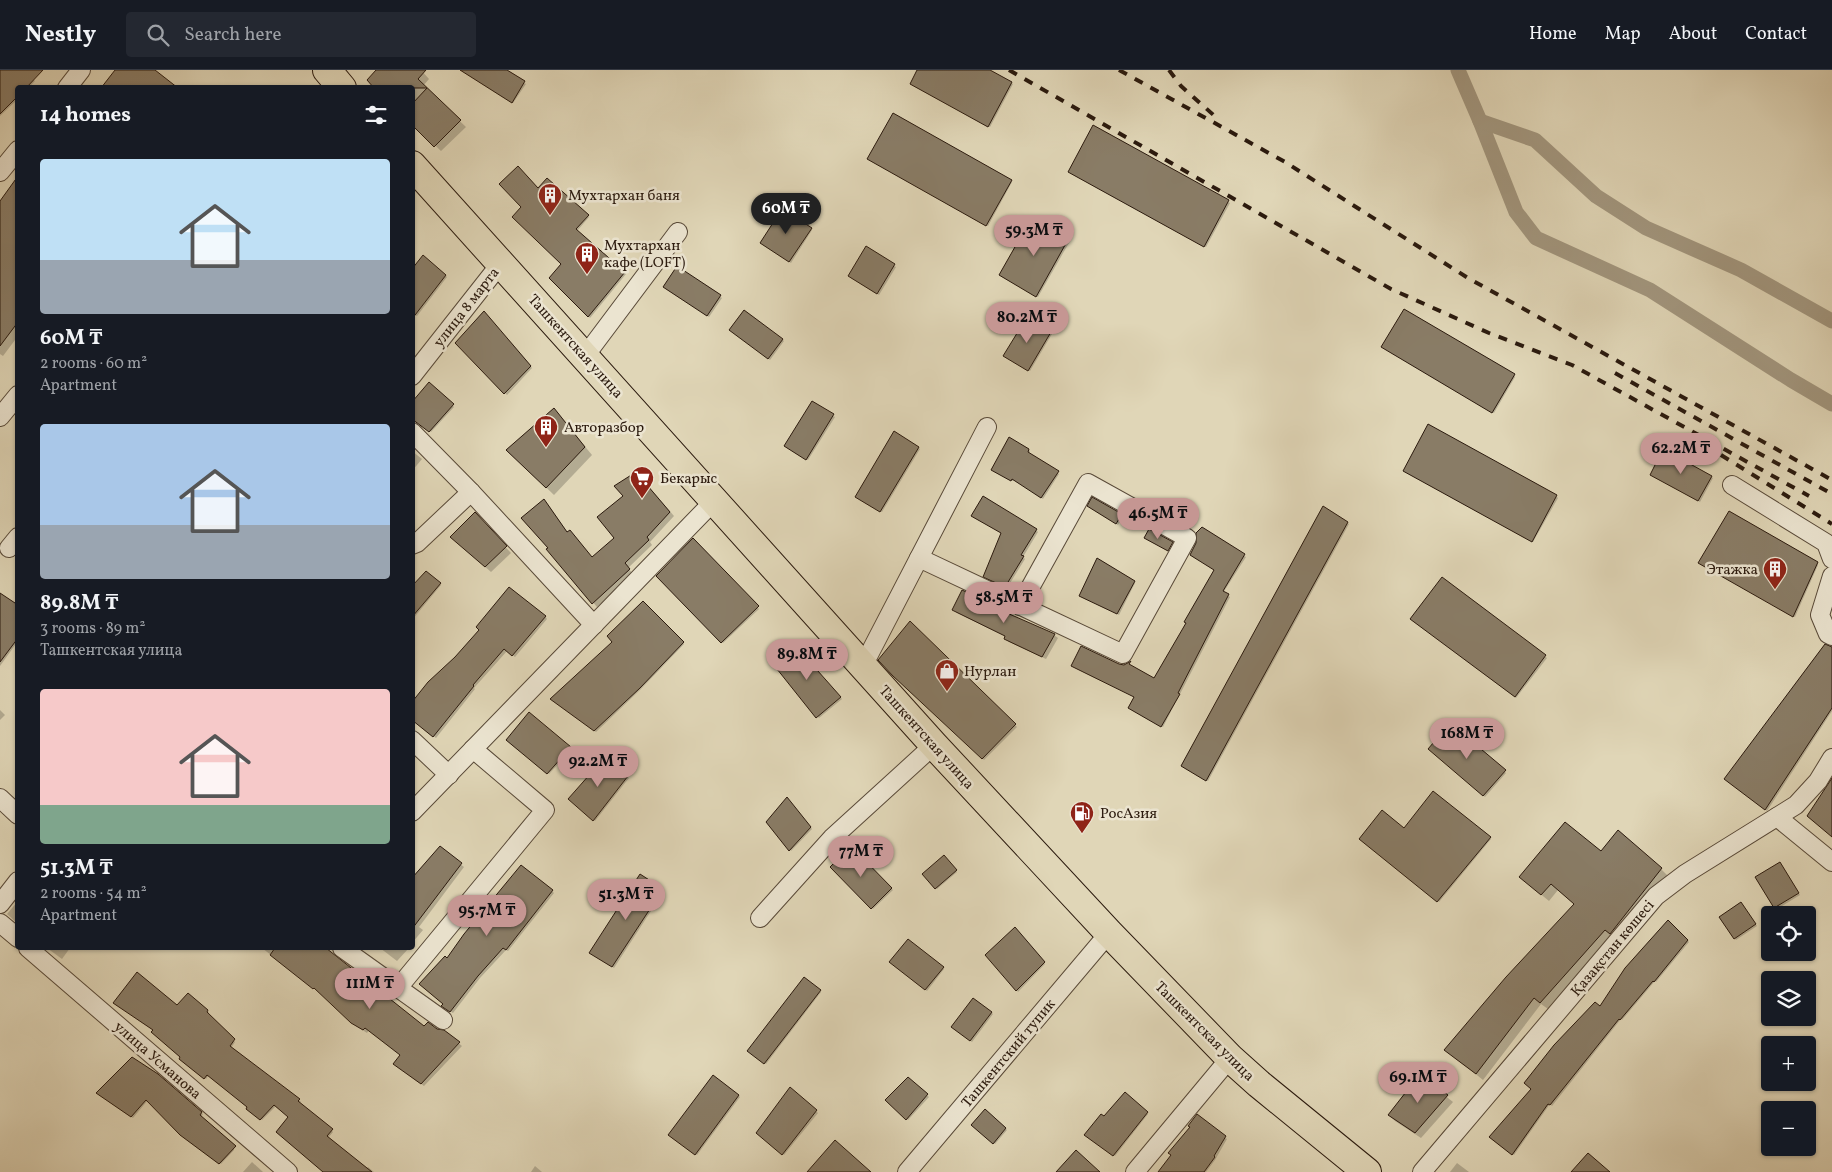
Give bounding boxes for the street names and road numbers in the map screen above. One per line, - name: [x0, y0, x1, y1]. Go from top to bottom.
- street label: улица 8 марта: [429, 264, 505, 352]
- street label: Ташкентская улица: [522, 290, 627, 404]
- street label: Ташкентская улица: [873, 681, 978, 795]
- street label: Қазақстан көшесі: [1566, 896, 1660, 1002]
- street label: Ташкентская улица: [1149, 977, 1259, 1087]
- street label: Ташкентский тупик: [957, 995, 1061, 1113]
- street label: улица Усманова: [109, 1017, 205, 1105]

